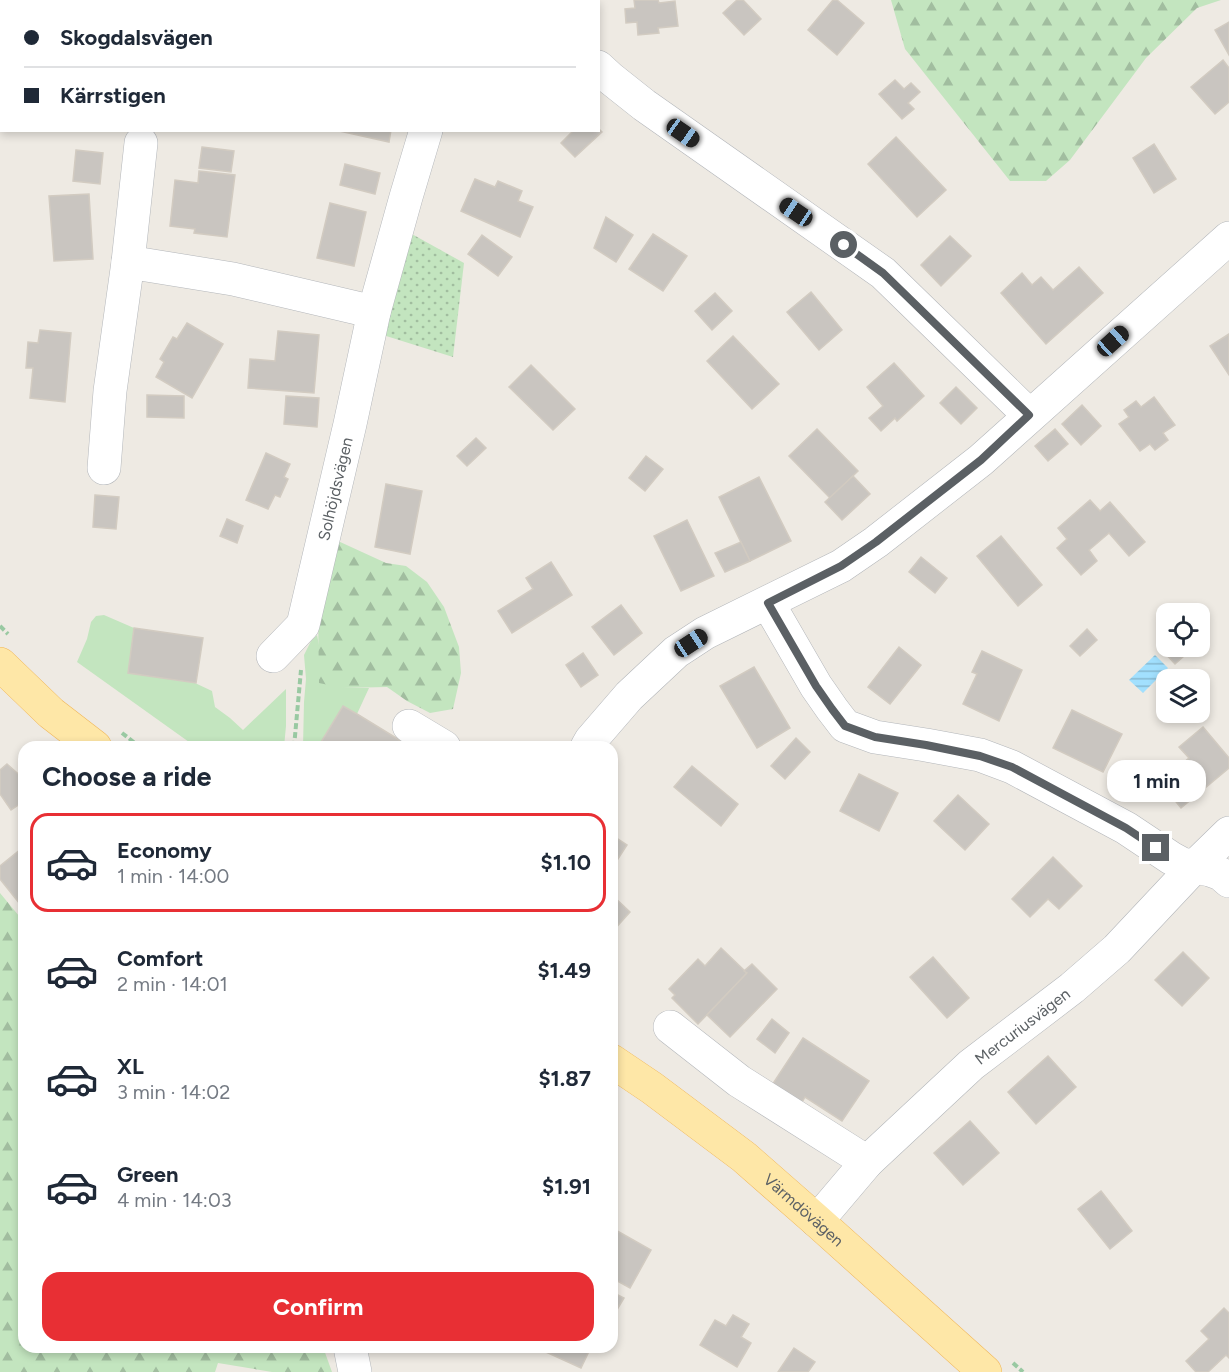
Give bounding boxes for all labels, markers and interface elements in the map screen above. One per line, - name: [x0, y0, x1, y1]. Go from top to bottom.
- text: Skogdalsvägen: [60, 24, 213, 51]
- text: Kärrstigen: [60, 82, 166, 109]
- car: [663, 115, 703, 151]
- car: [776, 194, 816, 230]
- route start: [830, 231, 857, 258]
- car: [1094, 322, 1132, 360]
- street label: Solhöjdsvägen: [314, 435, 357, 543]
- map controls: [1156, 603, 1210, 723]
- button: locate: [1156, 603, 1210, 657]
- car: [671, 626, 711, 660]
- button: layers: [1156, 669, 1210, 723]
- text: Choose a ride: [42, 760, 211, 793]
- callout: 1 min: [1106, 761, 1206, 803]
- text: 1 min: [1133, 769, 1180, 793]
- route end: [1142, 834, 1169, 861]
- icon: car: [45, 836, 99, 890]
- text: Economy: [117, 837, 212, 864]
- text: $1.10: [541, 849, 591, 876]
- text: 1 min · 14:00: [117, 864, 229, 888]
- icon: car: [45, 944, 99, 998]
- text: Comfort: [117, 945, 203, 972]
- text: $1.49: [537, 957, 591, 984]
- text: 2 min · 14:01: [117, 972, 228, 996]
- street label: Mercuriusvägen: [971, 984, 1074, 1069]
- icon: car: [45, 1052, 99, 1106]
- text: XL: [117, 1053, 144, 1080]
- text: $1.87: [538, 1065, 591, 1092]
- text: 3 min · 14:02: [117, 1080, 230, 1104]
- icon: car: [45, 1160, 99, 1214]
- text: Green: [117, 1161, 179, 1188]
- street label: Värmdövägen: [760, 1170, 847, 1250]
- text: $1.91: [542, 1173, 591, 1200]
- text: 4 min · 14:03: [117, 1188, 232, 1212]
- button: Confirm: [42, 1272, 594, 1341]

